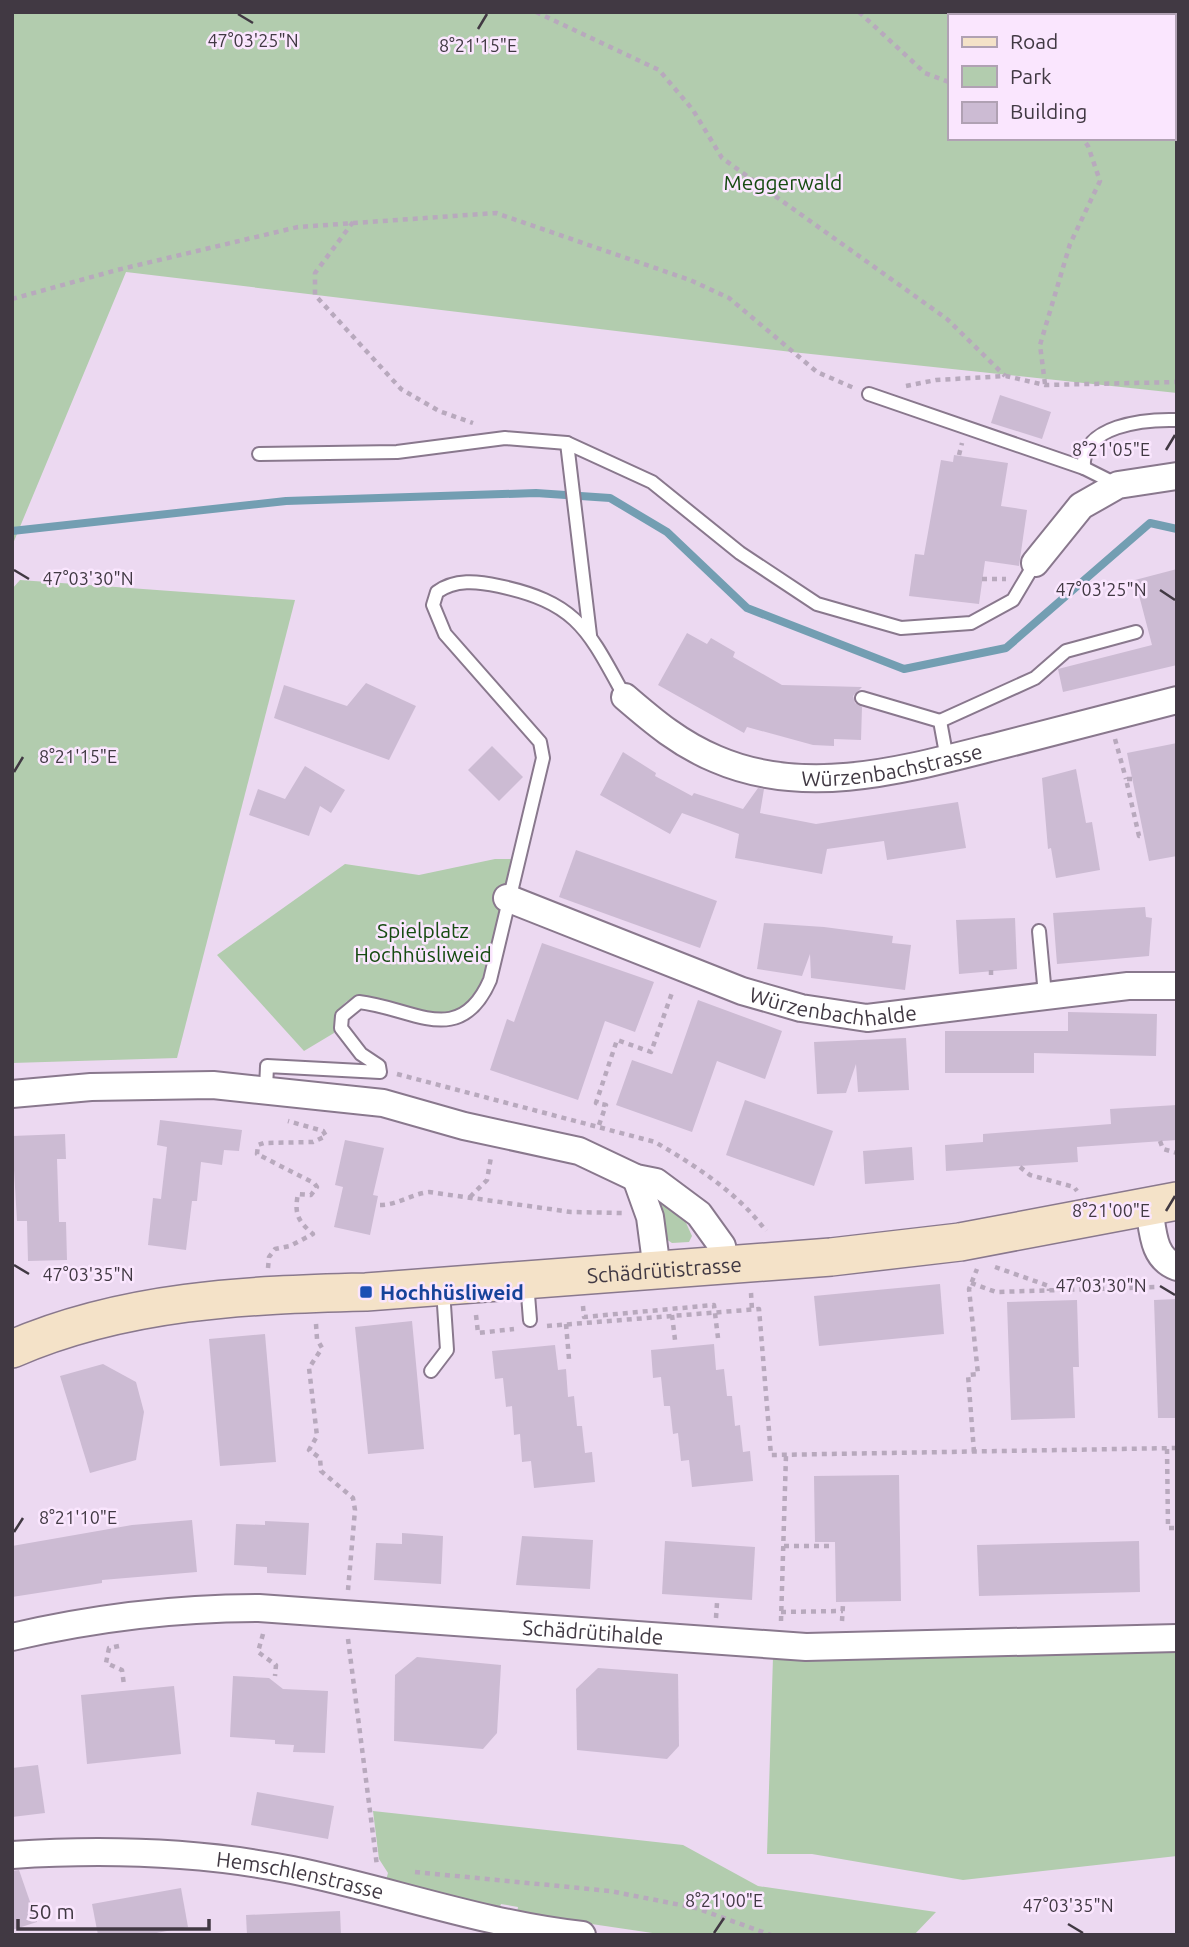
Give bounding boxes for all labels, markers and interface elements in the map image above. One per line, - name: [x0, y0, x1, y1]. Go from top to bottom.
- legend: [948, 14, 1175, 140]
- text: Road: [1010, 29, 1058, 53]
- text: 47°03'25"N: [207, 30, 299, 50]
- text: 8°21'15"E: [439, 35, 517, 55]
- text: Park: [1010, 64, 1052, 88]
- text: Building: [1010, 99, 1087, 123]
- park label: Meggerwald: [724, 170, 842, 194]
- text: 8°21'05"E: [1072, 439, 1150, 459]
- text: 47°03'30"N: [42, 568, 134, 588]
- text: 47°03'25"N: [1055, 579, 1147, 599]
- street label: Würzenbachstrasse: [801, 739, 985, 790]
- text: 8°21'15"E: [39, 746, 117, 766]
- park label: Spielplatz Hochhüsliweid: [354, 918, 492, 966]
- street label: Würzenbachhalde: [747, 982, 918, 1030]
- text: 8°21'00"E: [1072, 1200, 1150, 1220]
- street label: Schädrütistrasse: [586, 1252, 743, 1287]
- text: 47°03'35"N: [42, 1264, 134, 1284]
- text: 47°03'30"N: [1055, 1275, 1147, 1295]
- place label: Hochhüsliweid: [380, 1280, 524, 1304]
- marker: Hochhüsliweid: [358, 1284, 374, 1300]
- text: 8°21'10"E: [39, 1507, 117, 1527]
- street label: Schädrütihalde: [522, 1615, 664, 1649]
- street label: Hemschlenstrasse: [215, 1847, 386, 1904]
- scale bar: [18, 1888, 208, 1932]
- text: 8°21'00"E: [685, 1890, 763, 1910]
- text: 47°03'35"N: [1022, 1895, 1114, 1915]
- text: 50 m: [28, 1899, 75, 1923]

